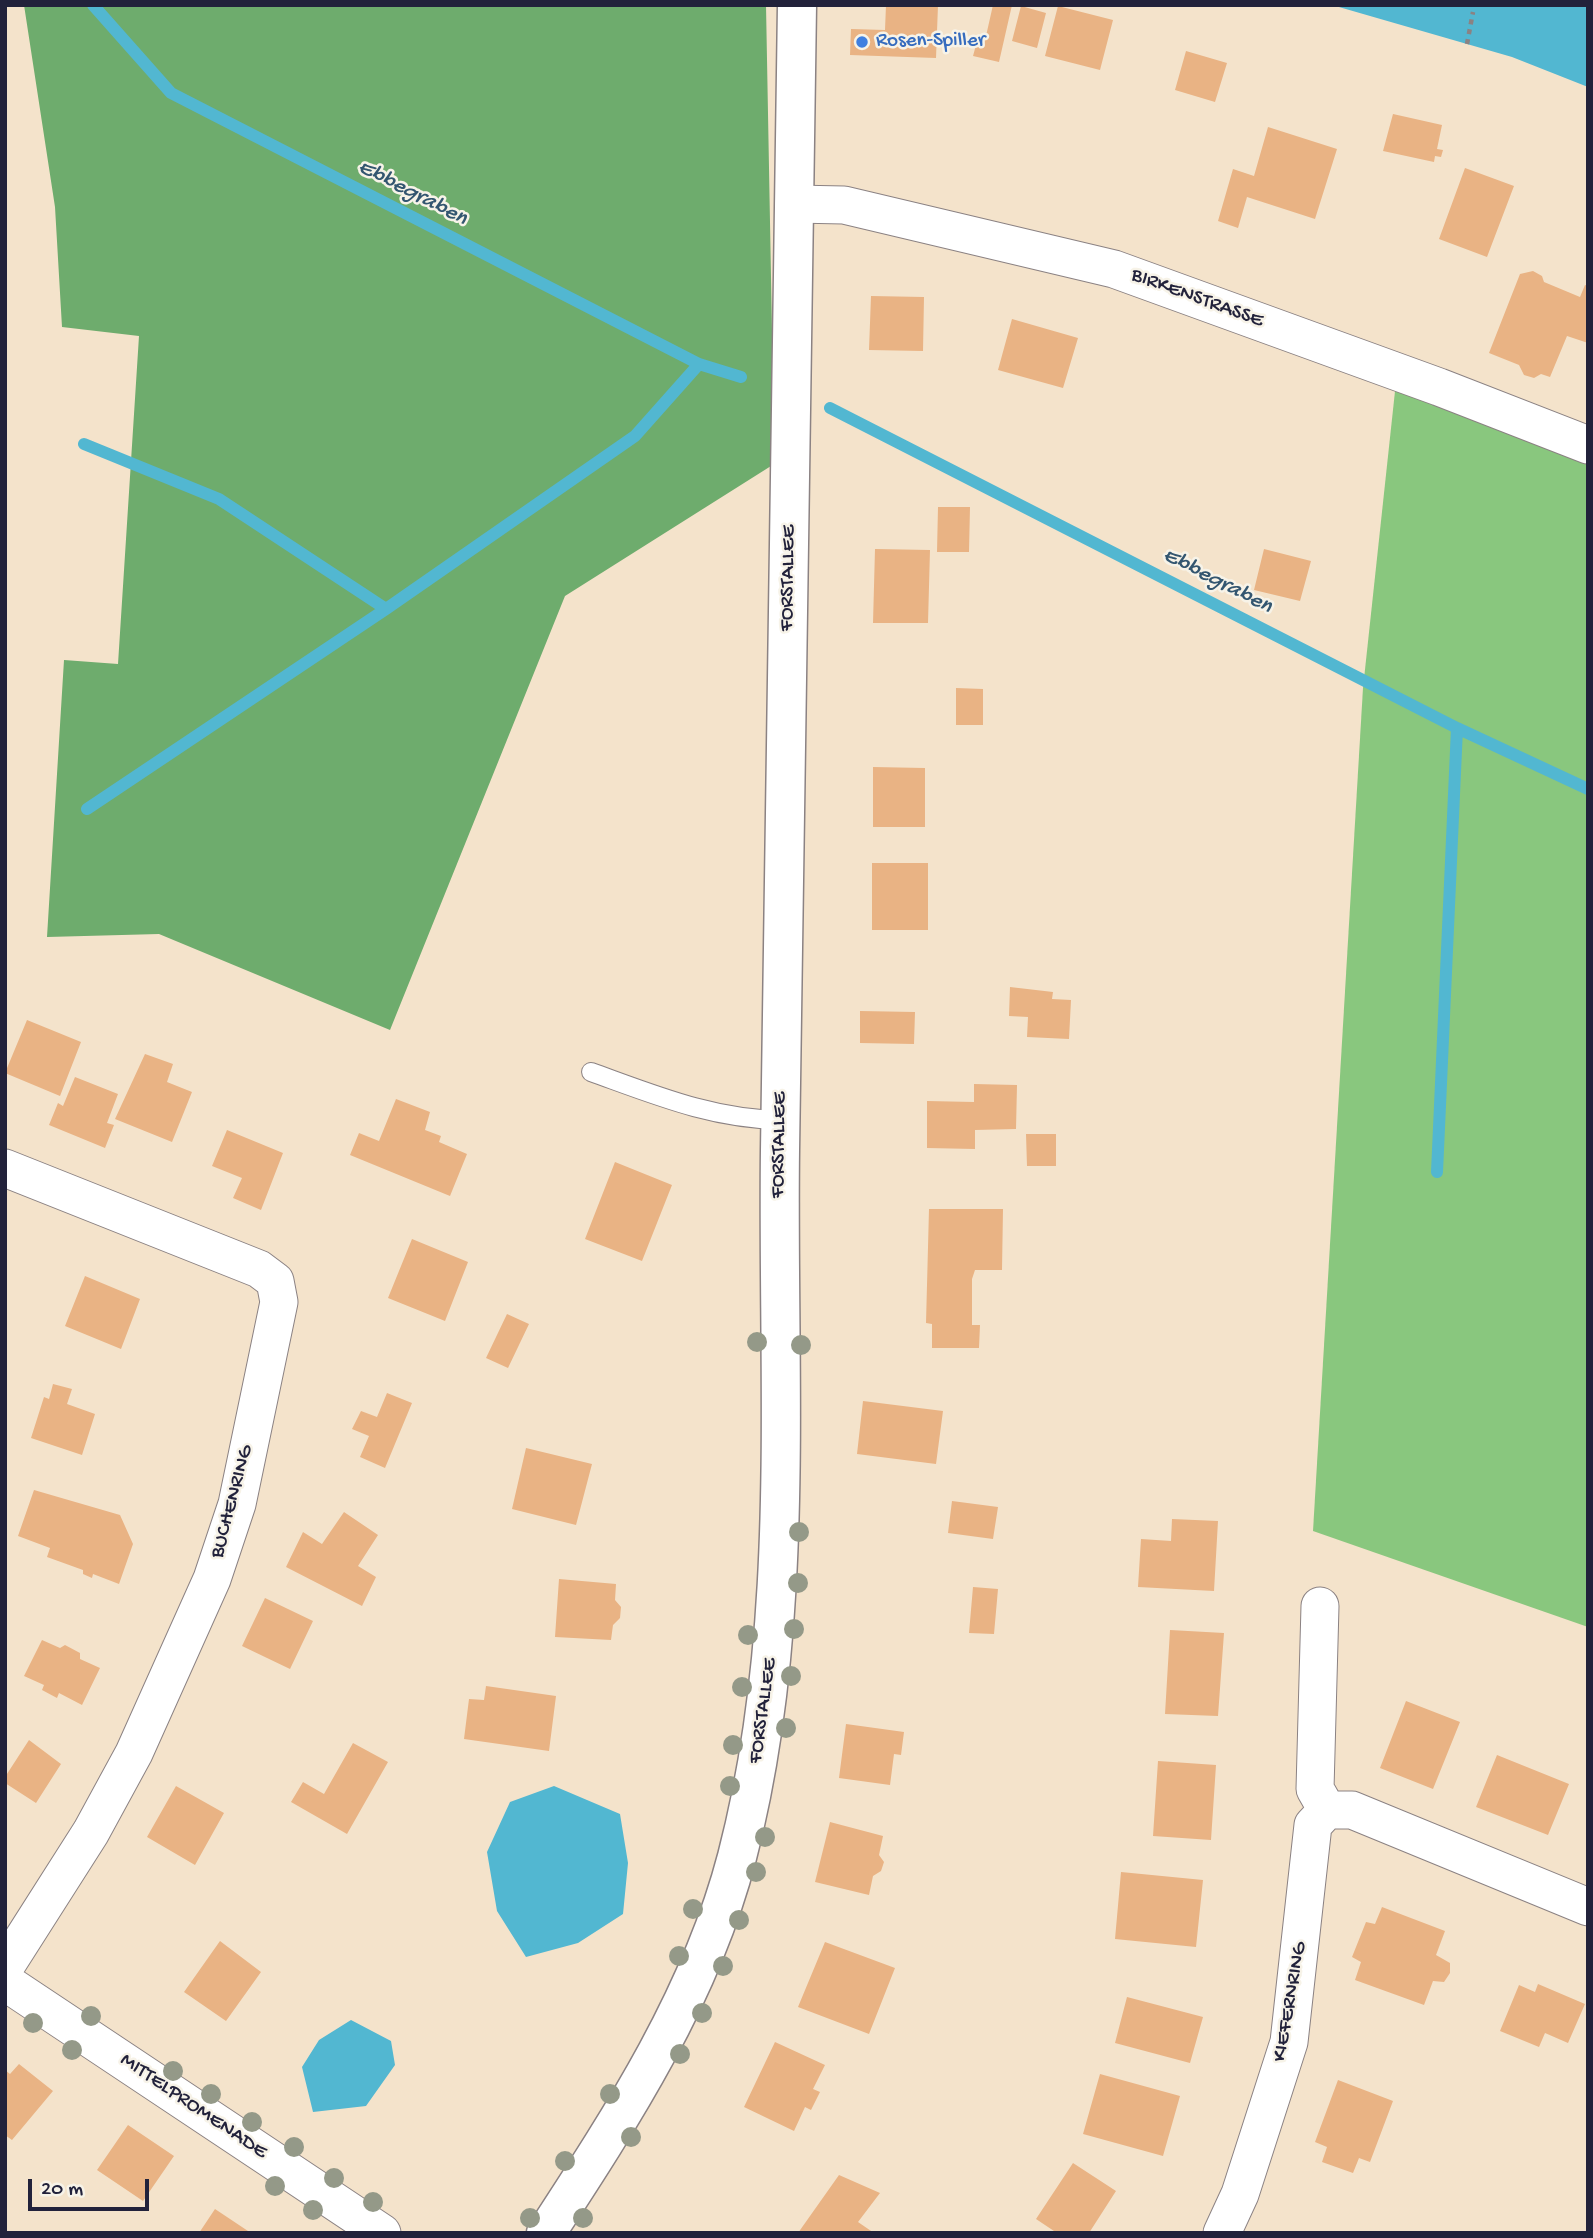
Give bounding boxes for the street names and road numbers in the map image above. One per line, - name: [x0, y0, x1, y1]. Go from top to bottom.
- street label: BIRKENSTRASSE: [1127, 263, 1267, 335]
- street label: FORSTALLEE: [775, 525, 803, 631]
- street label: FORSTALLEE: [766, 1092, 794, 1198]
- street label: BUCHENRING: [206, 1443, 260, 1561]
- street label: FORSTALLEE: [744, 1657, 784, 1765]
- street label: KIEFERNRING: [1268, 1940, 1314, 2064]
- street label: MITTELPROMENADE: [115, 2048, 271, 2166]

